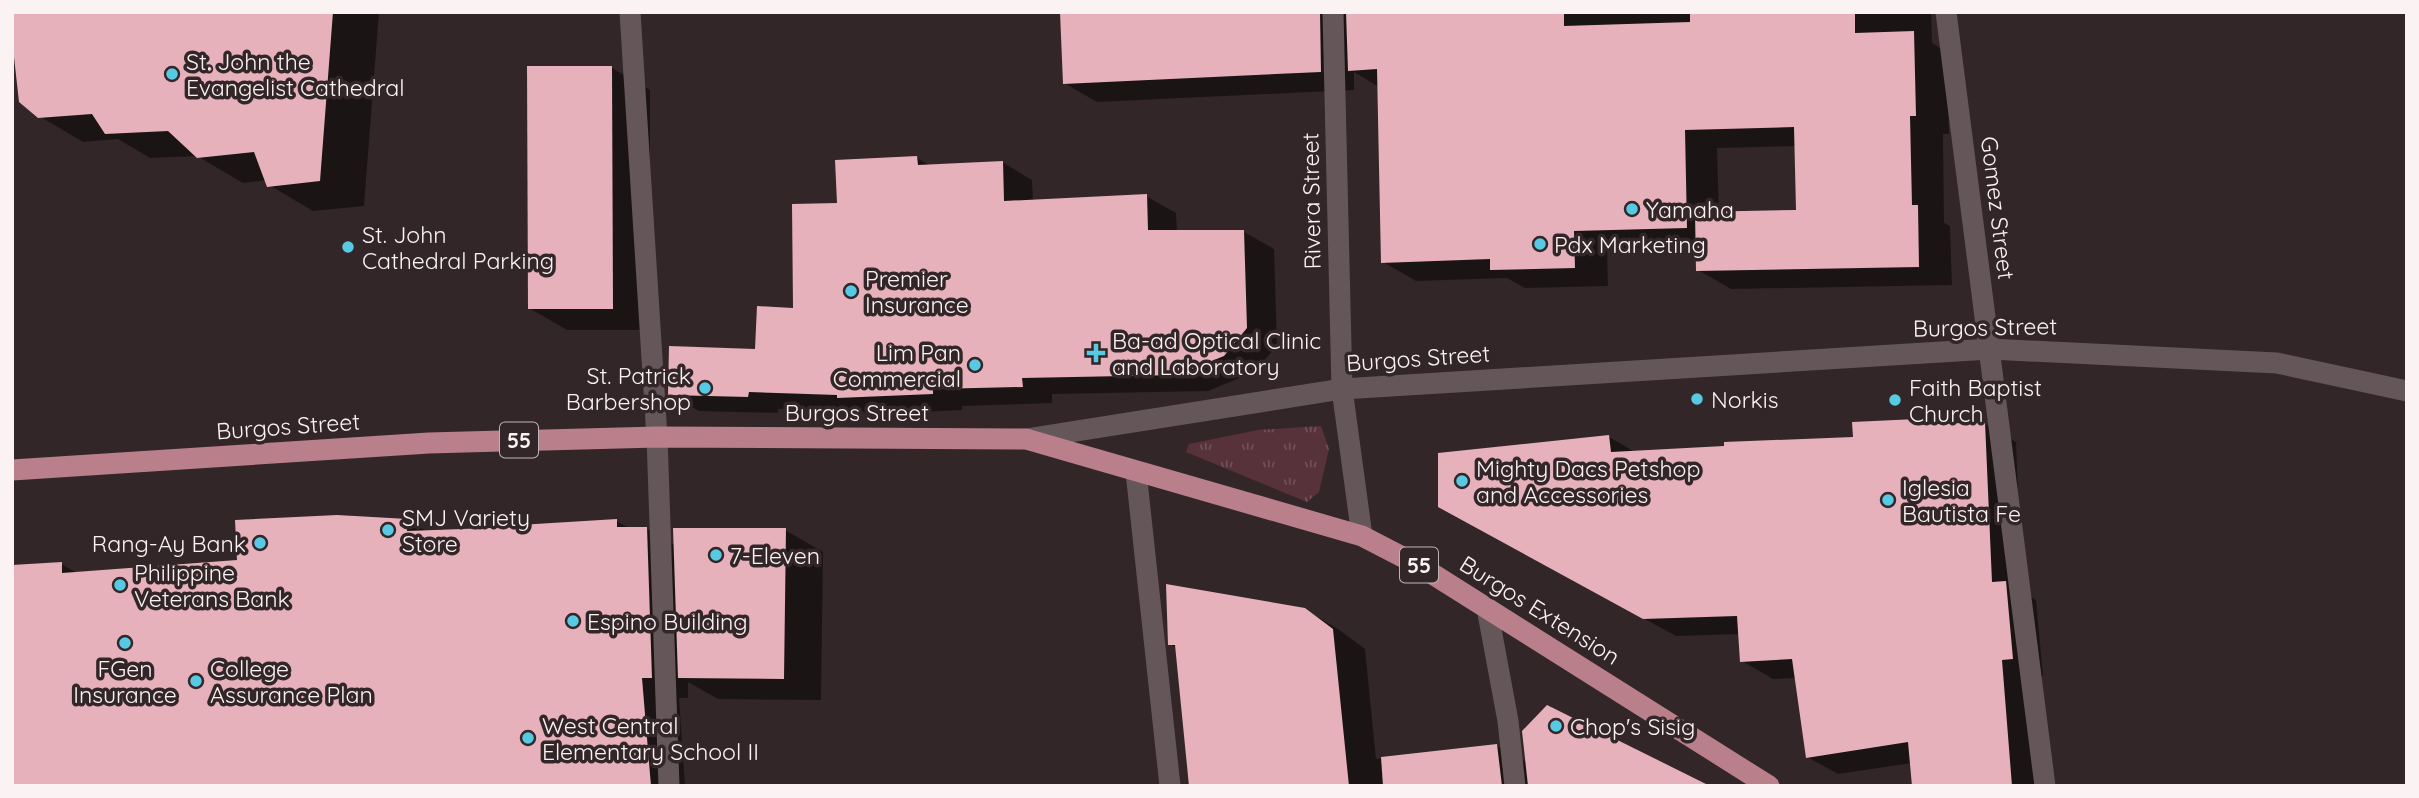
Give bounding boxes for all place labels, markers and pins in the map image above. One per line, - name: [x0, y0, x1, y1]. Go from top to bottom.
- place label: St. John the Evangelist Cathedral: [186, 47, 405, 102]
- marker: St. John the Evangelist Cathedral: [164, 66, 180, 82]
- place label: Yamaha: [1646, 195, 1734, 224]
- marker: Yamaha: [1624, 201, 1640, 217]
- place label: St. John Cathedral Parking: [362, 220, 554, 275]
- place label: Pdx Marketing: [1554, 230, 1706, 259]
- marker: Pdx Marketing: [1532, 236, 1548, 252]
- marker: St. John Cathedral Parking: [340, 239, 356, 255]
- place label: Premier Insurance: [865, 264, 969, 319]
- marker: Premier Insurance: [843, 283, 859, 299]
- place label: Ba-ad Optical Clinic and Laboratory: [1112, 326, 1321, 381]
- place label: Lim Pan Commercial: [833, 338, 961, 393]
- marker: Ba-ad Optical Clinic and Laboratory: [1086, 343, 1106, 363]
- marker: Lim Pan Commercial: [967, 357, 983, 373]
- place label: St. Patrick Barbershop: [566, 361, 691, 416]
- place label: Faith Baptist Church: [1909, 373, 2042, 428]
- marker: St. Patrick Barbershop: [697, 380, 713, 396]
- place label: Norkis: [1711, 385, 1779, 414]
- marker: Norkis: [1689, 391, 1705, 407]
- marker: Faith Baptist Church: [1887, 392, 1903, 408]
- place label: Mighty Dacs Petshop and Accessories: [1476, 454, 1700, 509]
- marker: Mighty Dacs Petshop and Accessories: [1454, 473, 1470, 489]
- place label: Iglesia Bautista Fe: [1902, 473, 2021, 528]
- marker: Iglesia Bautista Fe: [1880, 492, 1896, 508]
- place label: SMJ Variety Store: [402, 503, 530, 558]
- marker: SMJ Variety Store: [380, 522, 396, 538]
- place label: Rang-Ay Bank: [92, 529, 246, 558]
- marker: Rang-Ay Bank: [252, 535, 268, 551]
- place label: 7-Eleven: [730, 541, 820, 570]
- marker: 7-Eleven: [708, 547, 724, 563]
- place label: Philippine Veterans Bank: [134, 558, 290, 613]
- marker: Philippine Veterans Bank: [112, 577, 128, 593]
- place label: Espino Building: [587, 607, 748, 636]
- marker: Espino Building: [565, 613, 581, 629]
- marker: FGen Insurance: [117, 635, 133, 651]
- place label: FGen Insurance: [73, 654, 177, 709]
- place label: College Assurance Plan: [210, 654, 373, 709]
- marker: College Assurance Plan: [188, 673, 204, 689]
- place label: West Central Elementary School II: [542, 711, 759, 766]
- place label: Chop's Sisig: [1570, 712, 1695, 741]
- marker: Chop's Sisig: [1548, 718, 1564, 734]
- marker: West Central Elementary School II: [520, 730, 536, 746]

